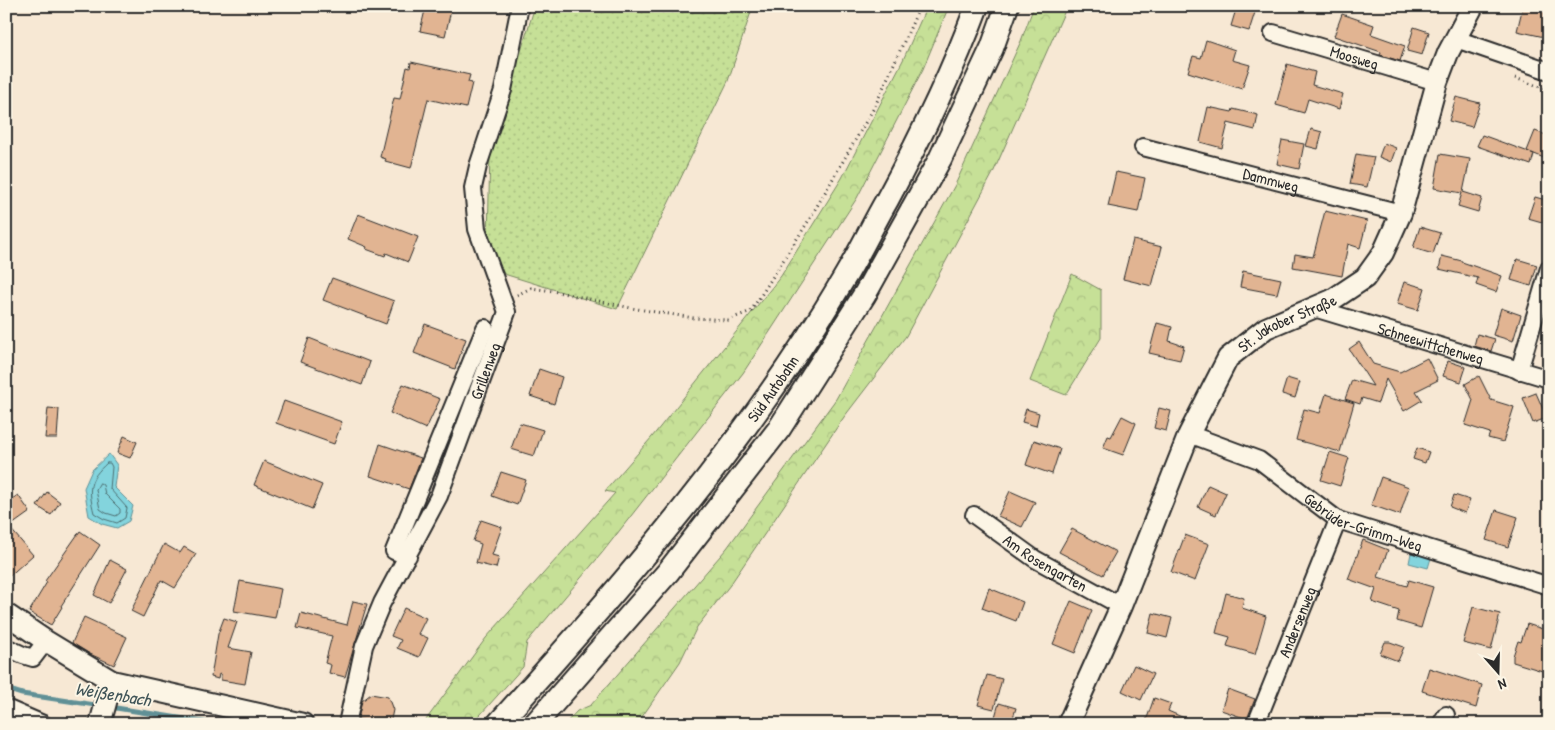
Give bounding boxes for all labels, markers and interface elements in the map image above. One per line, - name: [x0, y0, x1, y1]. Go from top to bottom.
- street label: Moosweg: [1328, 40, 1381, 75]
- street label: Dammweg: [1241, 162, 1301, 197]
- street label: St. Jakober Straße: [1233, 289, 1341, 357]
- street label: Schneewittchenweg: [1375, 317, 1487, 370]
- street label: Grillenweg: [465, 340, 506, 402]
- street label: Süd Autobahn: [742, 351, 804, 426]
- street label: Gebrüder-Grimm-Weg: [1300, 487, 1425, 557]
- street label: Am Rosengarten: [999, 529, 1091, 597]
- street label: Andersenweg: [1273, 583, 1321, 661]
- north arrow: [1472, 648, 1522, 698]
- text: N: [1495, 674, 1509, 695]
- water label: Weißenbach: [73, 676, 154, 713]

